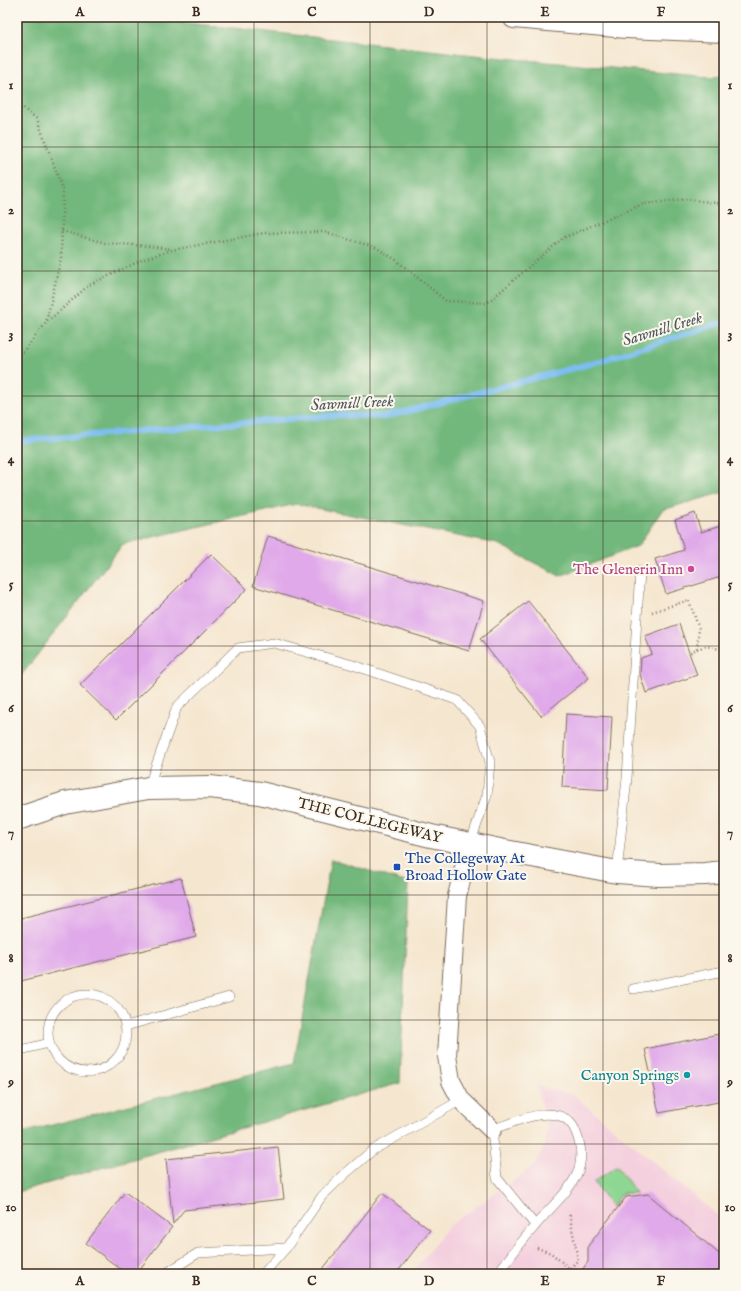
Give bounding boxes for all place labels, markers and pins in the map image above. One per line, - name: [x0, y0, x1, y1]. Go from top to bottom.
- place label: The Glenerin Inn: [573, 560, 683, 579]
- marker: The Glenerin Inn: [686, 564, 696, 574]
- place label: The Collegeway At Broad Hollow Gate: [405, 849, 527, 885]
- marker: The Collegeway At Broad Hollow Gate: [392, 862, 402, 872]
- place label: Canyon Springs: [581, 1066, 679, 1085]
- marker: Canyon Springs: [682, 1070, 692, 1080]

